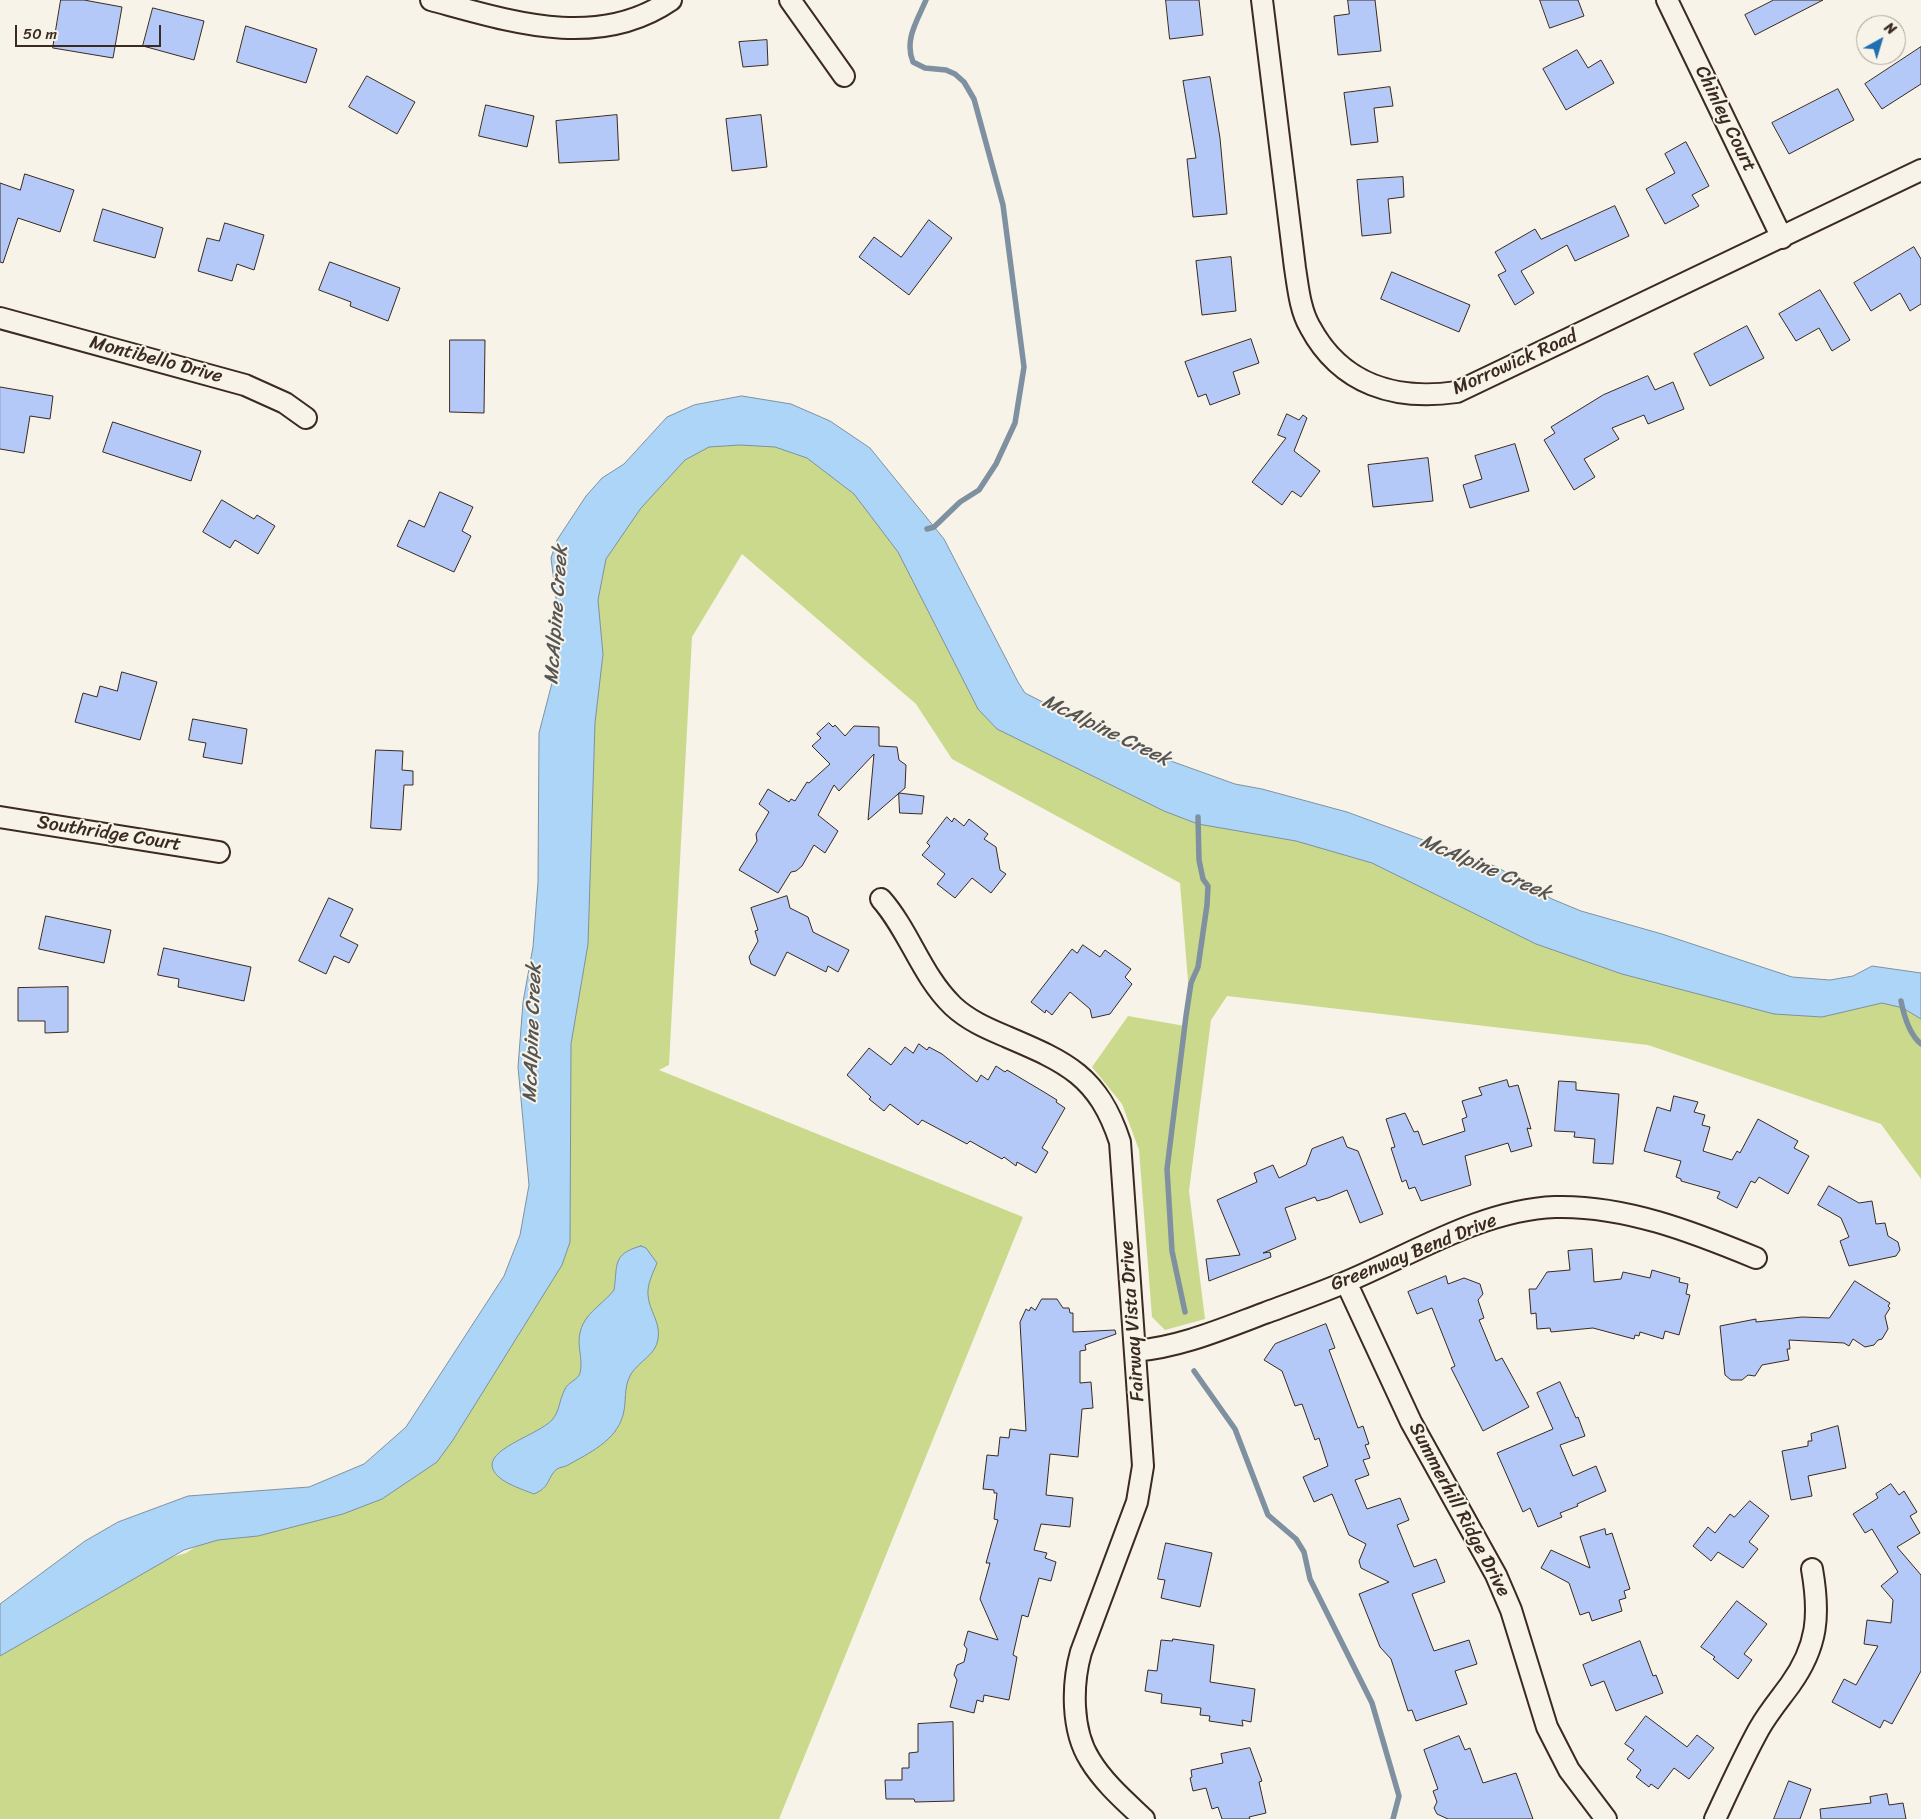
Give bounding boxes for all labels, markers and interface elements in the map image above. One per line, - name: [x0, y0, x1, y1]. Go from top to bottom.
- scale bar: [18, 15, 164, 47]
- north arrow: [1856, 15, 1906, 65]
- text: N: [1878, 16, 1902, 41]
- text: 50 m: [23, 21, 57, 47]
- street label: Chinley Court: [1690, 62, 1760, 176]
- street label: Morrowick Road: [1449, 325, 1581, 401]
- street label: Montibello Drive: [87, 331, 225, 389]
- water label: McAlpine Creek: [540, 545, 574, 685]
- water label: McAlpine Creek: [1038, 690, 1174, 772]
- street label: Southridge Court: [36, 811, 182, 857]
- water label: McAlpine Creek: [1416, 830, 1554, 906]
- water label: McAlpine Creek: [519, 963, 547, 1103]
- street label: Greenway Bend Drive: [1328, 1209, 1500, 1297]
- street label: Fairway Vista Drive: [1116, 1240, 1150, 1402]
- street label: Summerhill Ridge Drive: [1403, 1419, 1515, 1601]

